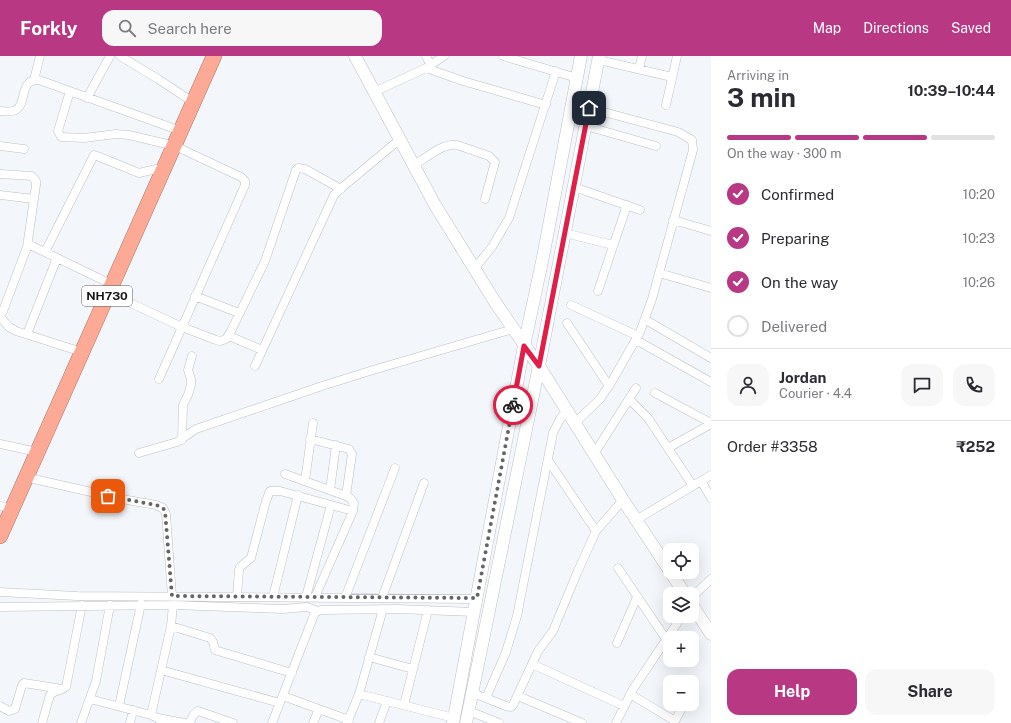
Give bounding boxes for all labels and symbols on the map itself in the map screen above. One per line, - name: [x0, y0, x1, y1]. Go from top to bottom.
- pin: [572, 91, 606, 125]
- road number: NH730: [82, 286, 132, 306]
- courier: [493, 385, 533, 425]
- pin: [91, 479, 125, 513]

